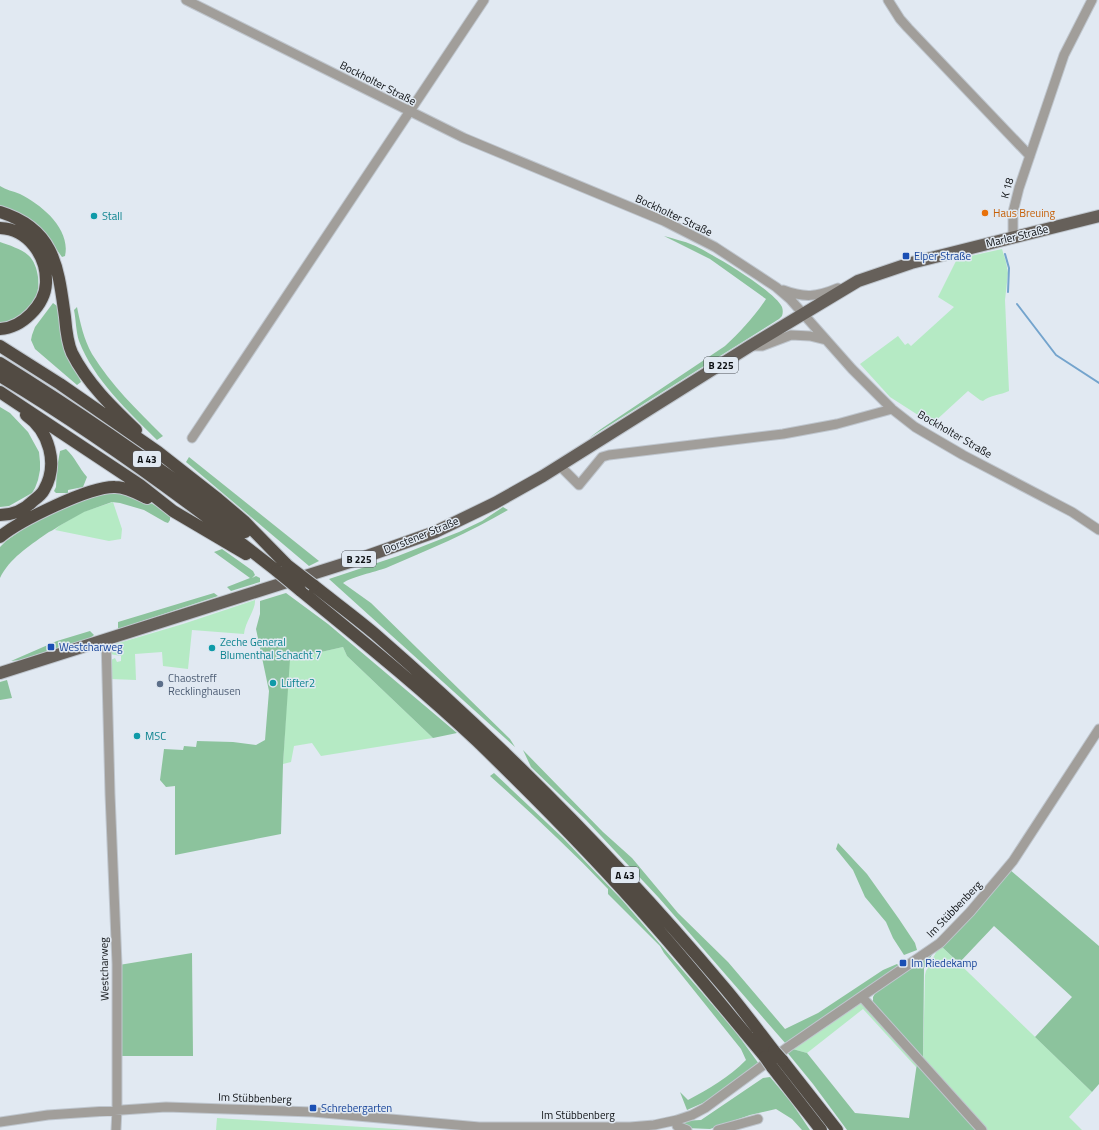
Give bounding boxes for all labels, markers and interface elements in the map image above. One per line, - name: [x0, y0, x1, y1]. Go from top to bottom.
- street label: Bockholter Straße: [337, 57, 419, 109]
- street label: K 18: [996, 176, 1018, 200]
- street label: Bockholter Straße: [633, 190, 716, 240]
- place label: Haus Breuing: [993, 205, 1055, 221]
- place label: Stall: [102, 208, 122, 224]
- marker: Haus Breuing: [980, 208, 990, 218]
- marker: Stall: [89, 211, 99, 221]
- street label: Marler Straße: [984, 220, 1050, 251]
- place label: Elper Straße: [914, 248, 972, 264]
- marker: Elper Straße: [901, 251, 911, 261]
- road number: B 225: [704, 357, 738, 373]
- street label: Bockholter Straße: [915, 406, 996, 462]
- road number: A 43: [133, 451, 161, 467]
- street label: Dorstener Straße: [381, 512, 461, 557]
- road number: B 225: [342, 551, 376, 567]
- place label: Zeche General Blumenthal Schacht 7: [220, 634, 321, 663]
- place label: Westcharweg: [59, 639, 123, 655]
- marker: Westcharweg: [46, 642, 56, 652]
- marker: Zeche General Blumenthal Schacht 7: [207, 643, 217, 653]
- place label: Chaostreff Recklinghausen: [168, 670, 241, 699]
- place label: Lüfter2: [281, 675, 315, 691]
- marker: Lüfter2: [268, 678, 278, 688]
- marker: Chaostreff Recklinghausen: [155, 679, 165, 689]
- place label: MSC: [145, 728, 166, 744]
- marker: MSC: [132, 731, 142, 741]
- road number: A 43: [611, 867, 639, 883]
- street label: Im Stübbenberg: [923, 877, 986, 941]
- street label: Westcharweg: [95, 937, 113, 1001]
- place label: Im Riedekamp: [911, 955, 977, 971]
- marker: Im Riedekamp: [898, 958, 908, 968]
- street label: Im Stübbenberg: [218, 1089, 292, 1107]
- place label: Schrebergarten: [321, 1100, 392, 1116]
- marker: Schrebergarten: [308, 1103, 318, 1113]
- street label: Im Stübbenberg: [541, 1107, 615, 1123]

